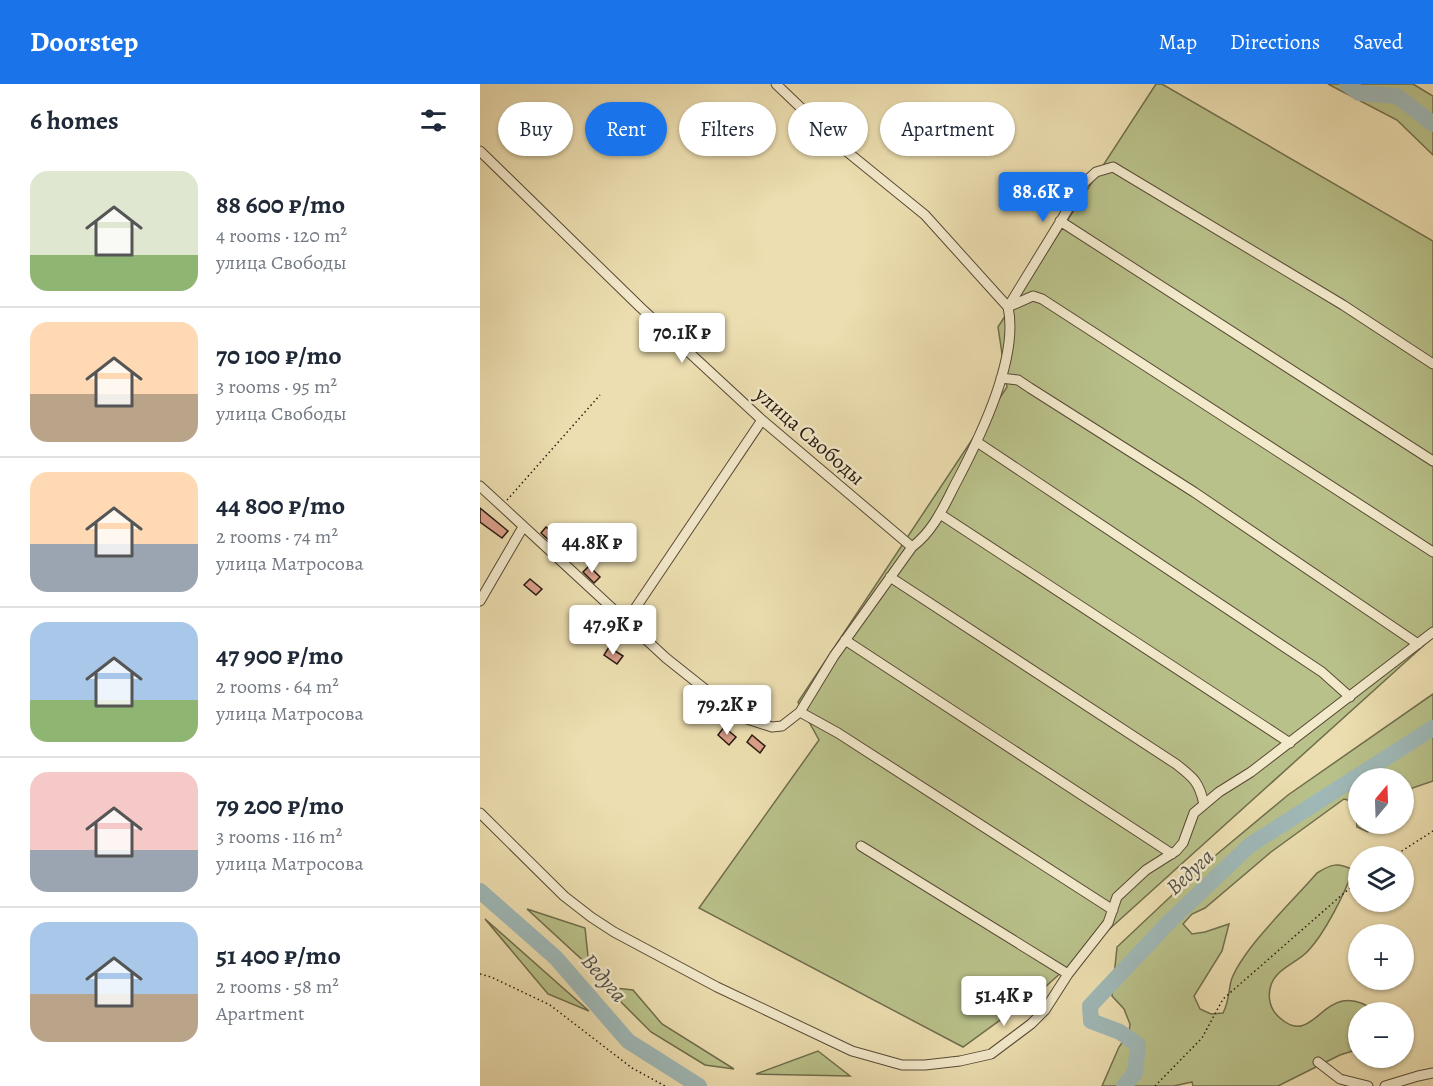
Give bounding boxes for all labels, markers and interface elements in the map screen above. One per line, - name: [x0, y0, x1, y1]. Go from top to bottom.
- text: Doorstep: [30, 23, 138, 61]
- text: Map: [1159, 28, 1197, 56]
- text: Directions: [1230, 28, 1320, 56]
- text: Saved: [1353, 28, 1403, 56]
- chip: Buy: [498, 102, 573, 156]
- chip: Rent: [585, 102, 667, 156]
- chip: Filters: [679, 102, 776, 156]
- chip: New: [788, 102, 868, 156]
- chip: Apartment: [880, 102, 1015, 156]
- text: 6 homes: [30, 103, 119, 138]
- icon: filters: [417, 104, 450, 137]
- pin: 88.6K ₽: [988, 172, 1098, 223]
- text: 88.6K ₽: [1013, 178, 1073, 205]
- text: 88 600 ₽/mo: [216, 187, 345, 222]
- icon: home: [78, 195, 150, 267]
- text: 4 rooms · 120 m²: [216, 222, 347, 249]
- text: улица Свободы: [216, 249, 347, 276]
- pin: 70.1K ₽: [627, 313, 737, 364]
- text: 70.1K ₽: [653, 319, 711, 346]
- text: 70 100 ₽/mo: [216, 338, 342, 373]
- icon: home: [78, 346, 150, 418]
- text: 3 rooms · 95 m²: [216, 373, 337, 400]
- street label: улица Свободы: [748, 380, 871, 492]
- text: улица Свободы: [216, 400, 347, 427]
- text: 44 800 ₽/mo: [216, 488, 345, 523]
- icon: home: [78, 496, 150, 568]
- text: 2 rooms · 74 m²: [216, 523, 338, 550]
- pin: 44.8K ₽: [537, 523, 647, 574]
- text: 44.8K ₽: [562, 529, 622, 556]
- text: улица Матросова: [216, 550, 364, 577]
- pin: 47.9K ₽: [558, 605, 668, 656]
- text: 47.9K ₽: [583, 611, 643, 638]
- text: 47 900 ₽/mo: [216, 638, 344, 673]
- icon: home: [78, 646, 150, 718]
- text: 2 rooms · 64 m²: [216, 673, 339, 700]
- pin: 79.2K ₽: [672, 685, 782, 736]
- text: 79.2K ₽: [697, 691, 757, 718]
- text: улица Матросова: [216, 700, 364, 727]
- north arrow: [1348, 768, 1414, 834]
- map controls: [1348, 768, 1414, 1068]
- text: 79 200 ₽/mo: [216, 788, 344, 823]
- icon: home: [78, 796, 150, 868]
- text: 3 rooms · 116 m²: [216, 823, 342, 850]
- water label: Ведуга: [1159, 842, 1221, 902]
- button: layers: [1348, 846, 1414, 912]
- text: улица Матросова: [216, 850, 364, 877]
- button: +: [1348, 924, 1414, 990]
- text: 51 400 ₽/mo: [216, 938, 341, 973]
- icon: home: [78, 946, 150, 1018]
- water label: Ведуга: [574, 947, 634, 1009]
- text: 2 rooms · 58 m²: [216, 973, 339, 1000]
- pin: 51.4K ₽: [949, 976, 1059, 1027]
- text: 51.4K ₽: [975, 982, 1033, 1009]
- text: Apartment: [216, 1000, 305, 1027]
- button: −: [1348, 1002, 1414, 1068]

